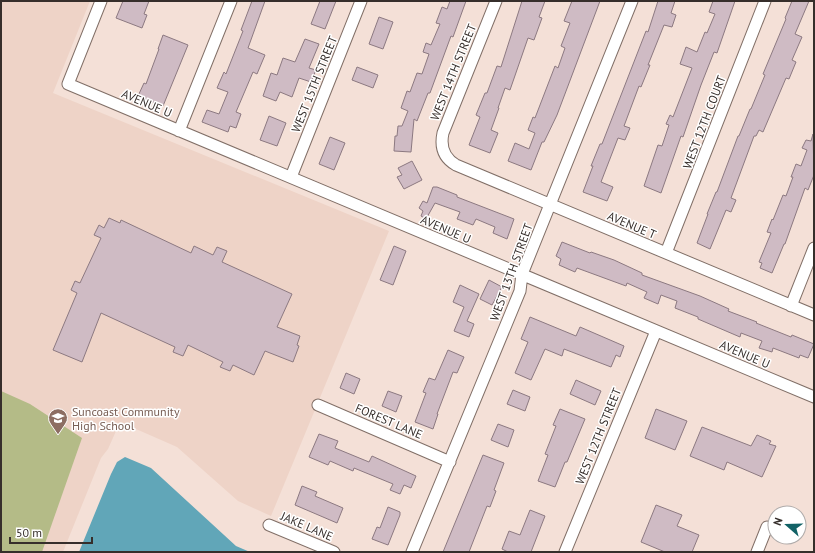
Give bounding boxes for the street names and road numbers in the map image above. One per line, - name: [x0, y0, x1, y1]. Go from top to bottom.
- street label: WEST 14TH STREET: [427, 21, 479, 122]
- street label: WEST 15TH STREET: [288, 33, 340, 134]
- street label: WEST 12TH COURT: [679, 73, 729, 171]
- street label: AVENUE U: [120, 86, 174, 120]
- street label: AVENUE T: [605, 208, 659, 242]
- street label: AVENUE U: [419, 212, 473, 246]
- street label: WEST 13TH STREET: [486, 221, 536, 323]
- street label: AVENUE U: [718, 337, 772, 371]
- street label: WEST 12TH STREET: [572, 385, 624, 486]
- street label: FOREST LANE: [353, 400, 425, 442]
- street label: JAKE LANE: [278, 508, 335, 544]

